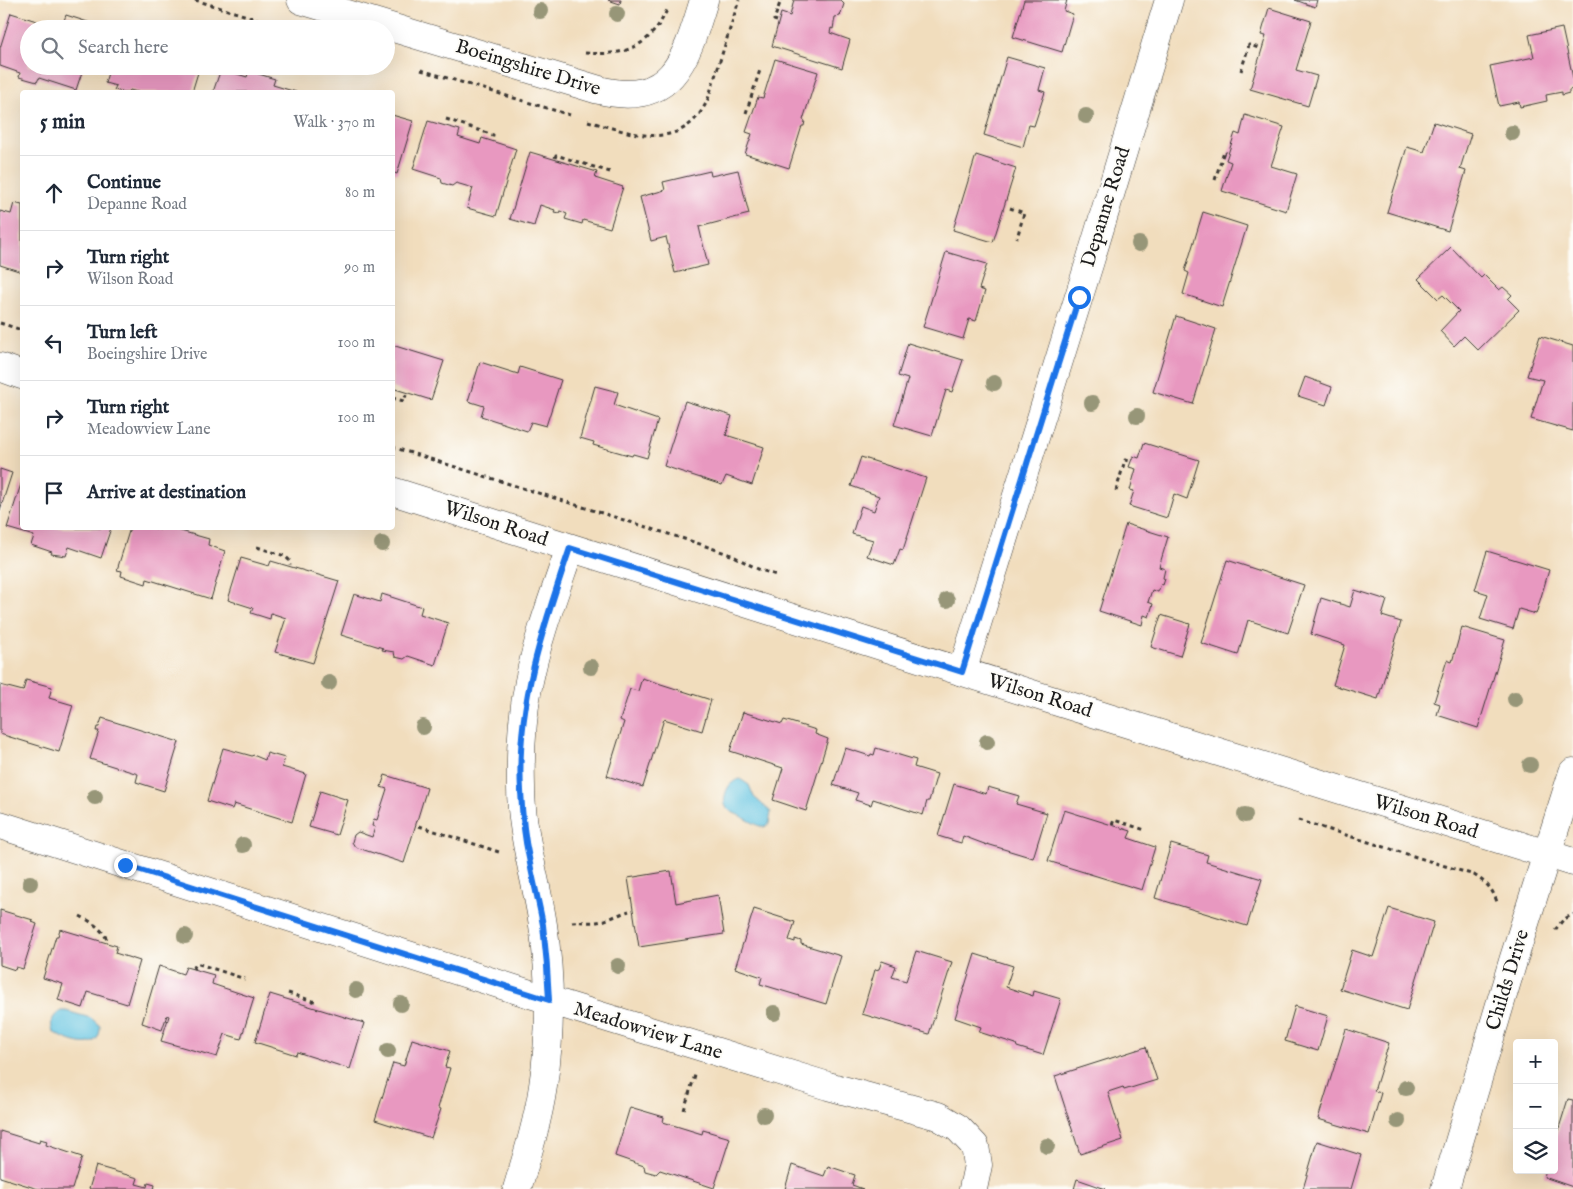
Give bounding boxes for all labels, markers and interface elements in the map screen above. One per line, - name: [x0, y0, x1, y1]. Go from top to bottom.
- search box: [20, 20, 395, 75]
- icon: search: [38, 34, 66, 62]
- street label: Boeingshire Drive: [452, 34, 604, 102]
- text: Search here: [78, 36, 169, 60]
- text: 5 min: [40, 109, 85, 136]
- text: Walk · 370 m: [293, 113, 375, 133]
- street label: Depanne Road: [1076, 143, 1136, 270]
- text: Continue: [87, 171, 161, 195]
- icon: ahead: [40, 179, 68, 207]
- text: 80 m: [345, 183, 375, 203]
- text: Depanne Road: [87, 195, 187, 215]
- text: Turn right: [87, 246, 169, 270]
- icon: right: [40, 254, 68, 282]
- text: 90 m: [344, 258, 375, 278]
- text: Wilson Road: [87, 270, 173, 290]
- route start: [1068, 286, 1091, 309]
- text: Turn left: [87, 321, 158, 345]
- icon: left: [40, 329, 68, 357]
- text: 100 m: [338, 333, 375, 353]
- text: Boeingshire Drive: [87, 345, 207, 365]
- text: Turn right: [87, 396, 169, 420]
- icon: right: [40, 404, 68, 432]
- text: 100 m: [338, 408, 375, 428]
- text: Meadowview Lane: [87, 420, 210, 440]
- icon: arrive: [40, 479, 68, 507]
- text: Arrive at destination: [87, 481, 246, 505]
- street label: Wilson Road: [441, 495, 551, 553]
- street label: Wilson Road: [985, 668, 1096, 724]
- street label: Wilson Road: [1371, 789, 1482, 845]
- route end: [114, 854, 137, 877]
- street label: Childs Drive: [1481, 926, 1535, 1034]
- street label: Meadowview Lane: [571, 996, 725, 1066]
- map controls: [1513, 1039, 1558, 1174]
- button: +: [1513, 1039, 1558, 1084]
- button: −: [1513, 1084, 1558, 1129]
- button: layers: [1513, 1129, 1558, 1174]

